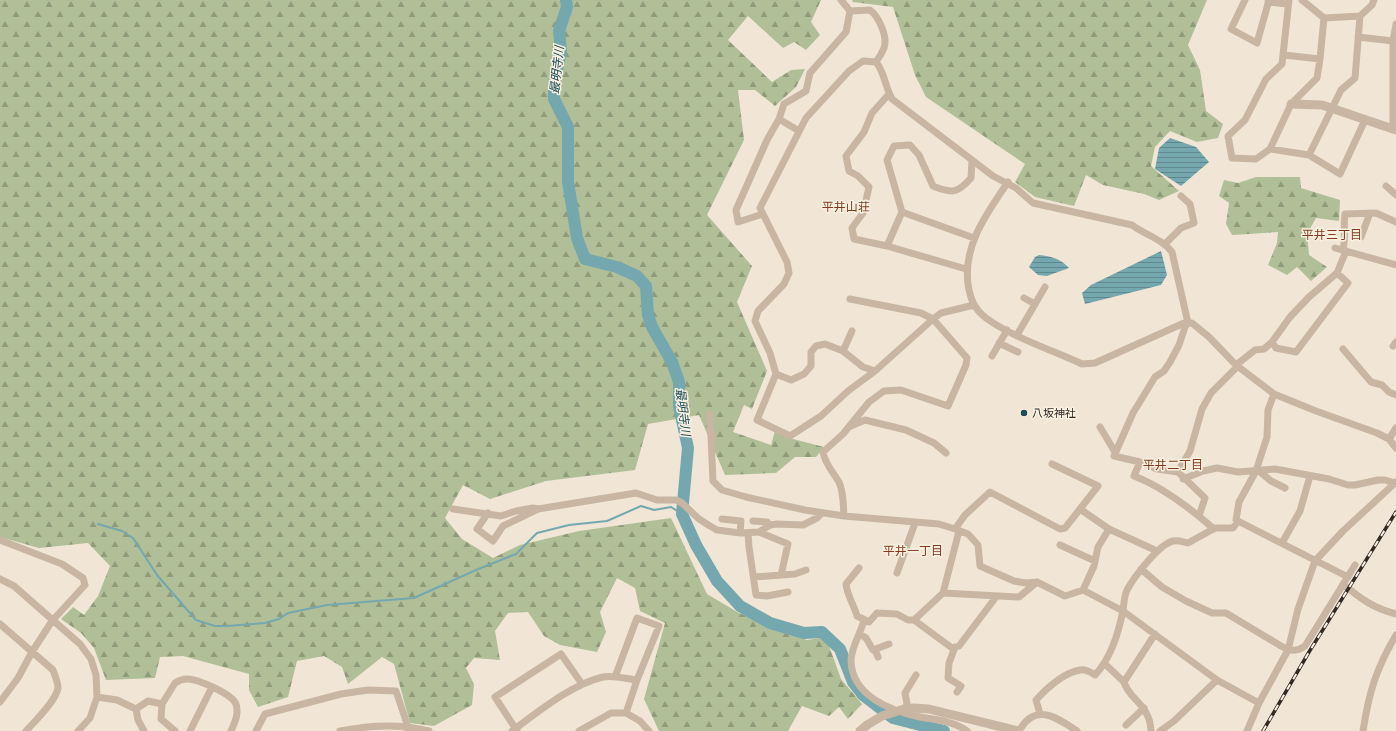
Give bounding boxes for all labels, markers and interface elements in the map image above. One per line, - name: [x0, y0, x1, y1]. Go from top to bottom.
- water label: 最明寺川: [547, 43, 567, 95]
- district label: 平井山荘: [822, 199, 870, 214]
- district label: 平井三丁目: [1302, 227, 1362, 242]
- water label: 最明寺川: [673, 387, 694, 439]
- place label: 八坂神社: [1032, 406, 1076, 420]
- marker: 八坂神社: [1019, 408, 1029, 418]
- district label: 平井二丁目: [1143, 457, 1203, 472]
- district label: 平井一丁目: [883, 543, 943, 558]

